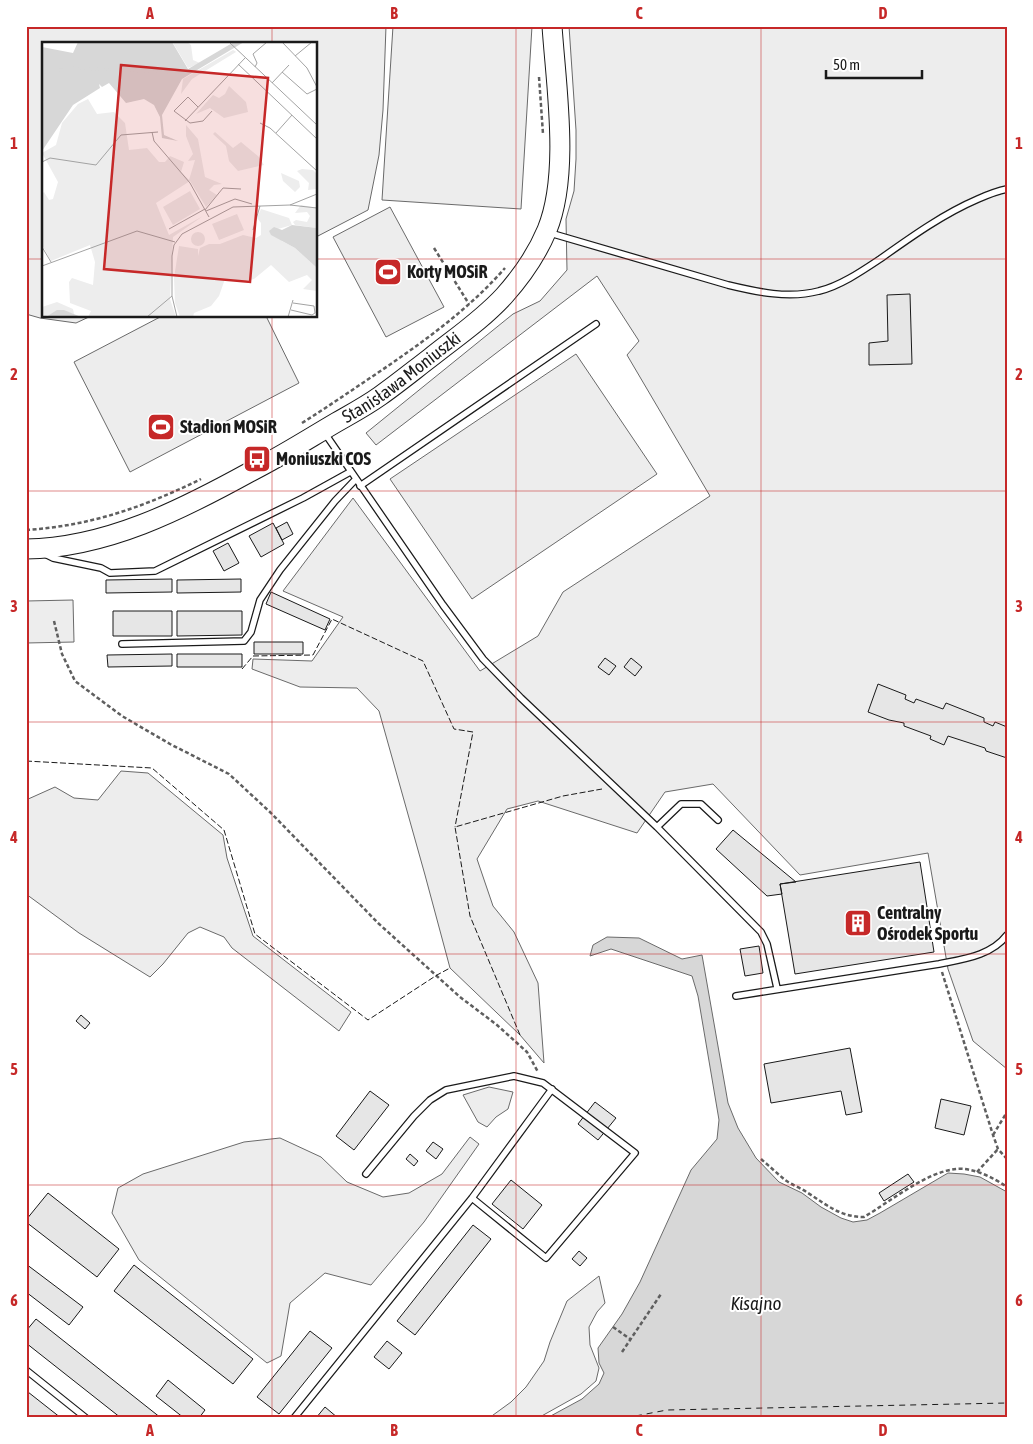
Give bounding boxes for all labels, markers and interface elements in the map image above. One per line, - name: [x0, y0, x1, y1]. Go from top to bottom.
- text: A: [145, 4, 154, 22]
- text: B: [390, 4, 398, 22]
- text: C: [635, 4, 643, 22]
- text: D: [879, 4, 888, 22]
- inset map: [42, 42, 318, 318]
- scale bar: [826, 48, 922, 80]
- text: 50 m: [833, 56, 860, 73]
- text: 1: [10, 134, 18, 152]
- text: 1: [1015, 134, 1023, 152]
- sports icon: Korty MOSiR: [373, 257, 403, 287]
- place label: Korty MOSiR: [407, 261, 487, 282]
- street label: Stanisława Moniuszki: [338, 327, 465, 427]
- text: 2: [10, 365, 18, 383]
- text: 2: [1015, 365, 1023, 383]
- sports icon: Stadion MOSiR: [146, 412, 176, 442]
- place label: Stadion MOSiR: [180, 416, 277, 437]
- bus stop icon: Moniuszki COS: [242, 444, 272, 474]
- place label: Moniuszki COS: [276, 448, 372, 469]
- text: 3: [10, 597, 18, 615]
- text: 3: [1015, 597, 1023, 615]
- text: 4: [9, 828, 18, 846]
- text: 4: [1014, 828, 1023, 846]
- place label: Centralny Ośrodek Sportu: [877, 902, 979, 944]
- building icon: Centralny Ośrodek Sportu: [843, 908, 873, 938]
- text: 5: [10, 1060, 18, 1078]
- text: 5: [1015, 1060, 1023, 1078]
- text: 6: [10, 1291, 18, 1309]
- text: 6: [1015, 1291, 1023, 1309]
- water label: Kisajno: [731, 1292, 781, 1314]
- text: A: [145, 1421, 154, 1439]
- text: B: [390, 1421, 398, 1439]
- text: C: [635, 1421, 643, 1439]
- text: D: [879, 1421, 888, 1439]

